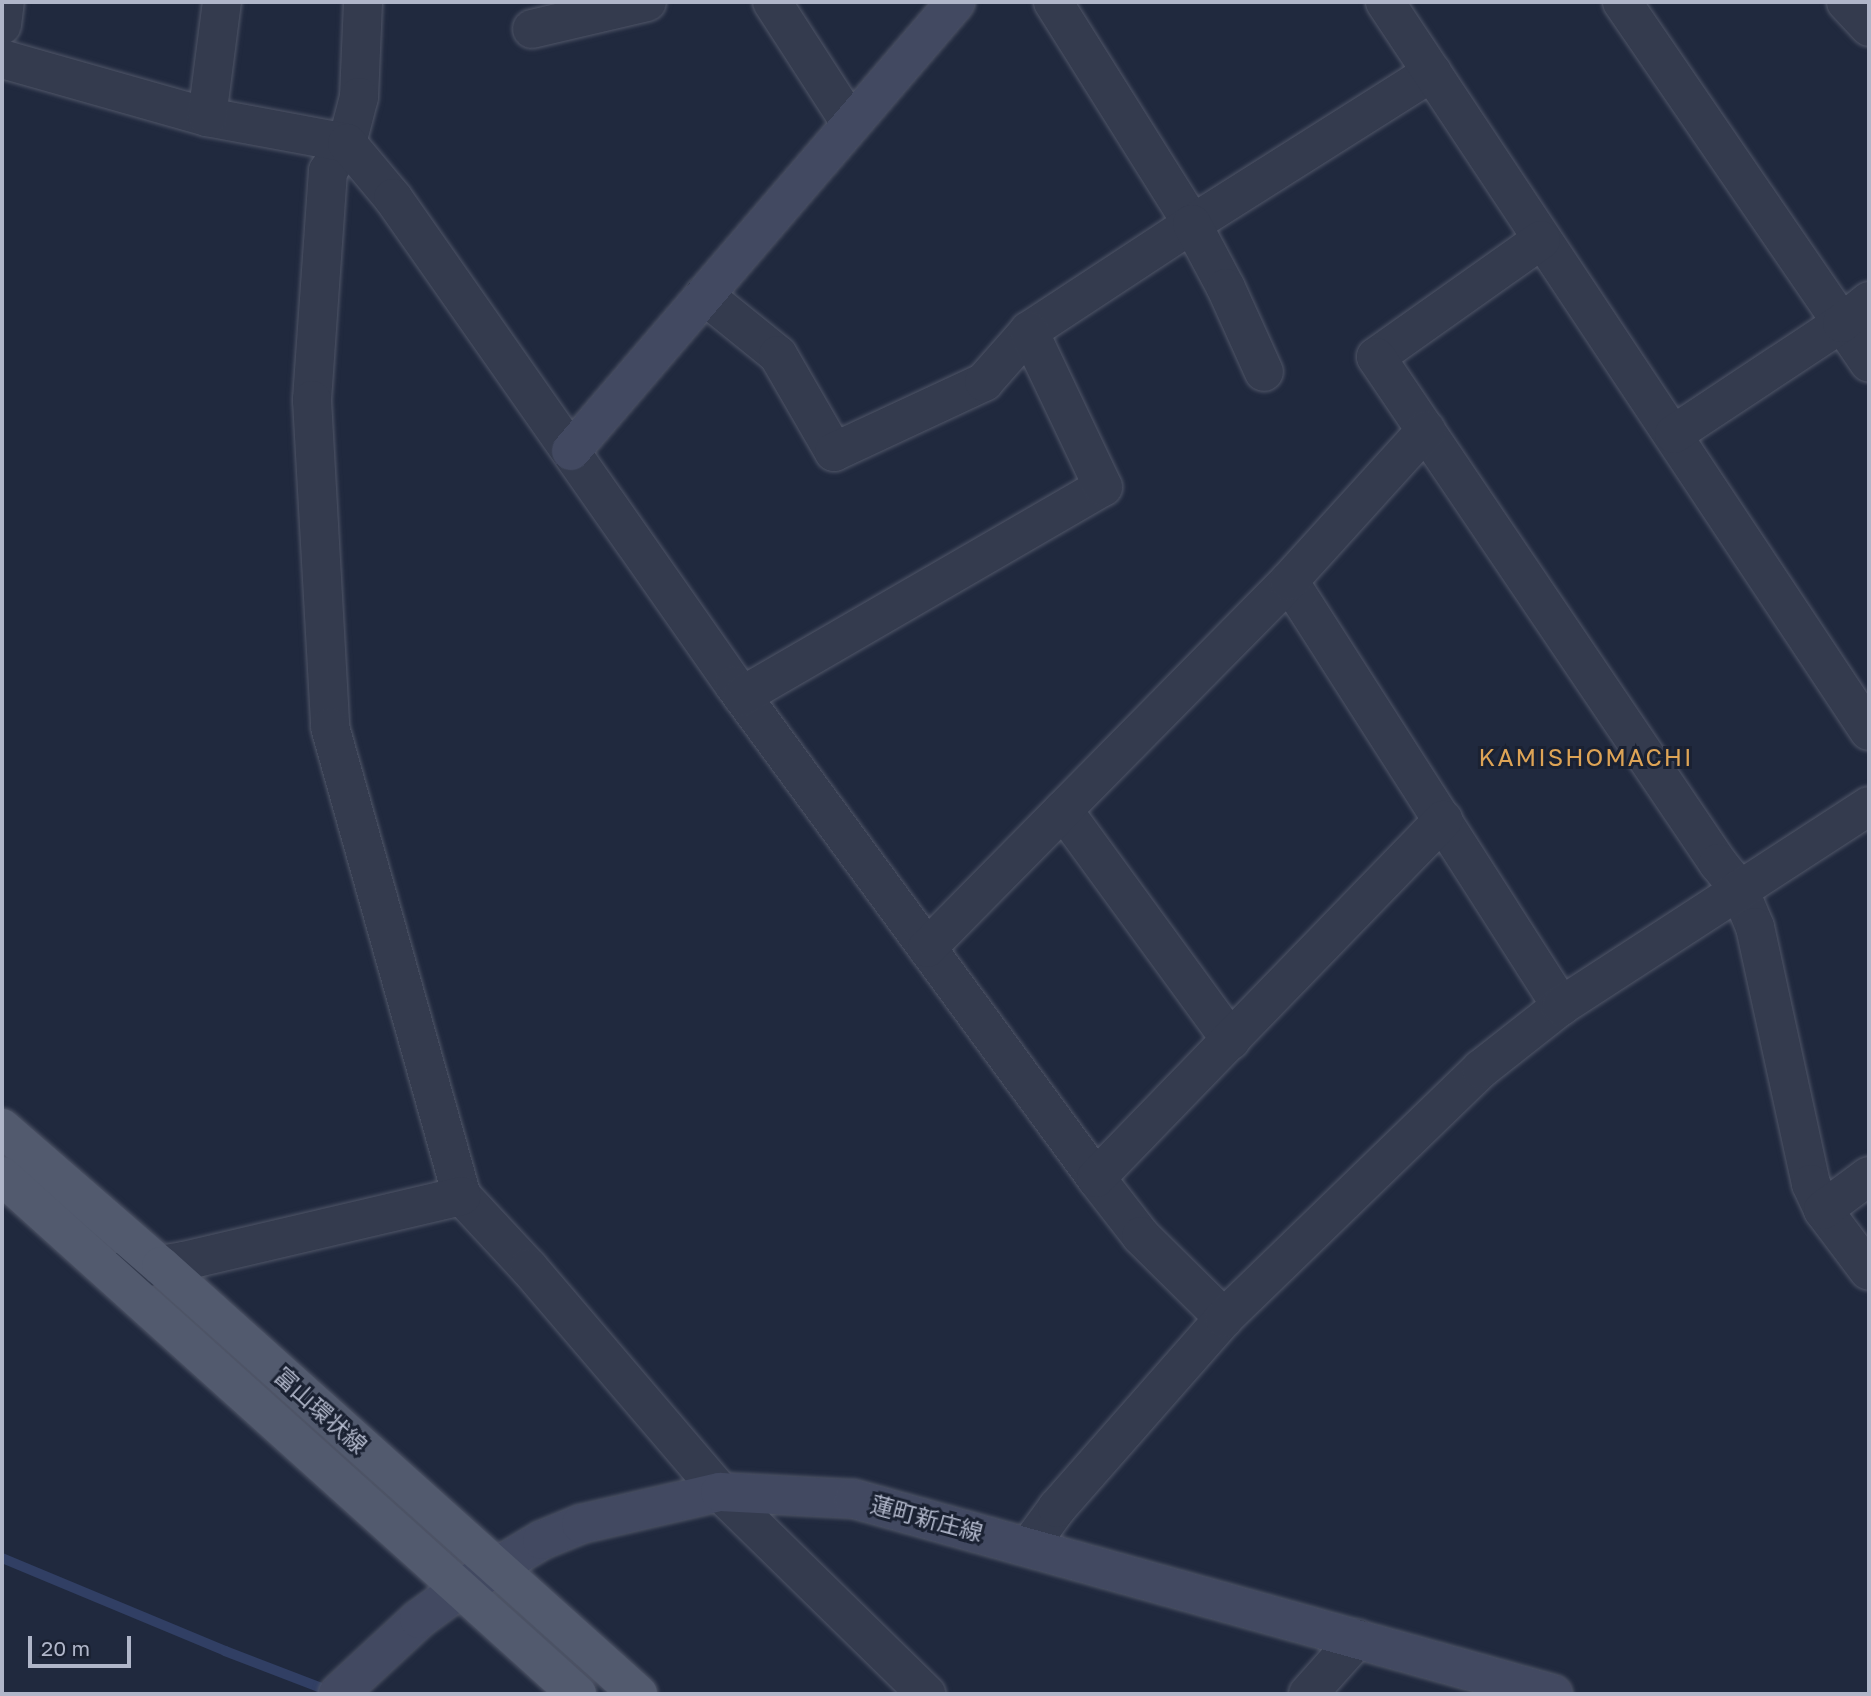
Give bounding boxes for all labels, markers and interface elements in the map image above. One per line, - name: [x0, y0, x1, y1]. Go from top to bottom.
- district label: KAMISHOMACHI: [1480, 743, 1692, 771]
- street label: 富山環状線: [269, 1361, 373, 1459]
- street label: 蓮町新庄線: [868, 1490, 986, 1546]
- scale bar: [32, 1622, 135, 1666]
- text: 20 m: [41, 1635, 90, 1661]

